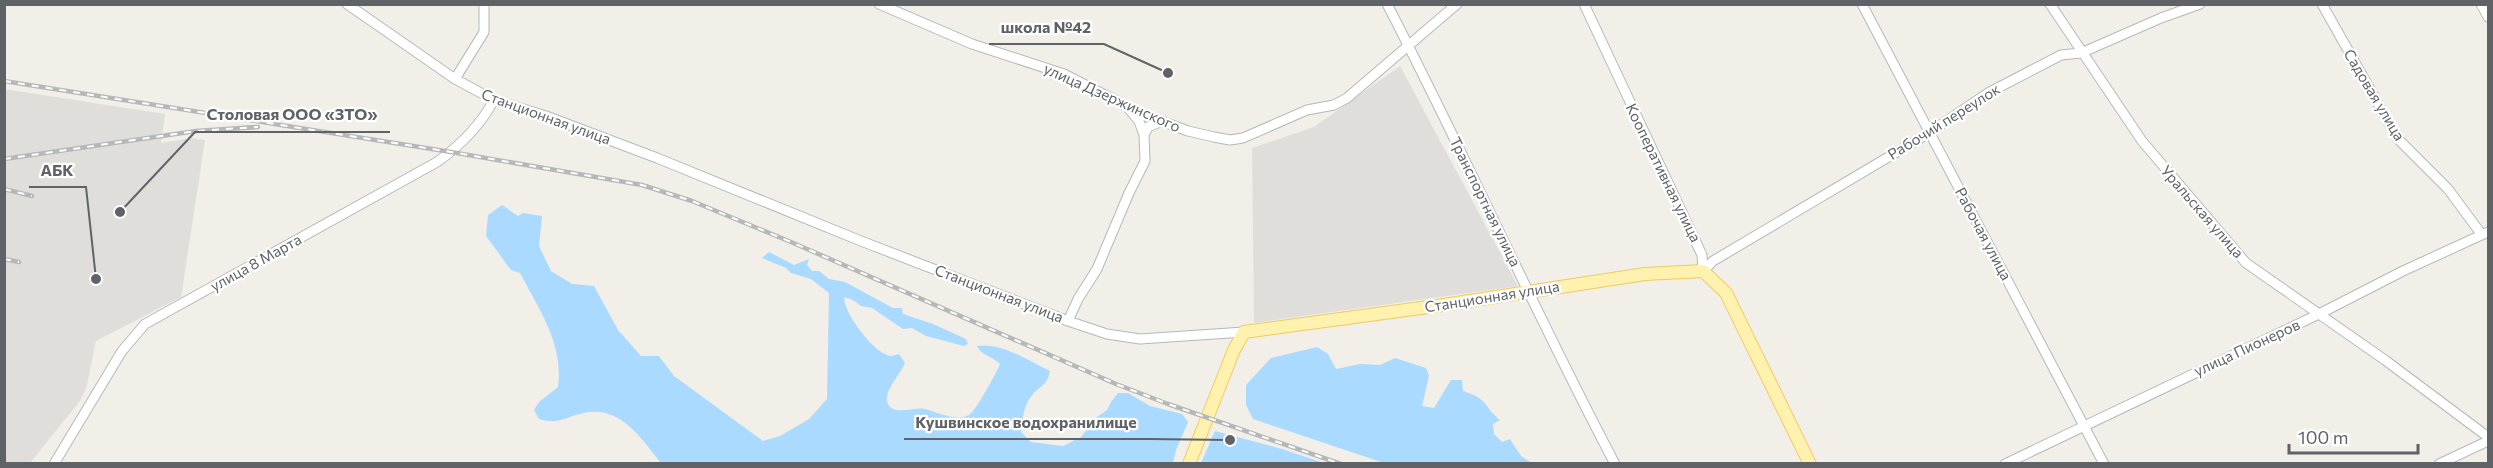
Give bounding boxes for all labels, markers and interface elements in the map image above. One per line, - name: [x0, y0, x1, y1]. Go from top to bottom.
- callout: школа №42: [989, 10, 1104, 44]
- text: школа №42: [1001, 17, 1091, 36]
- street label: Садовая улица: [2341, 46, 2409, 143]
- street label: улица Дзержинского: [1041, 59, 1184, 135]
- street label: Рабочий переулок: [1884, 79, 2003, 163]
- street label: Станционная улица: [479, 84, 613, 148]
- callout: Столовая ООО «ЗТО»: [195, 98, 390, 132]
- street label: Кооперативная улица: [1622, 100, 1705, 245]
- text: Столовая ООО «ЗТО»: [206, 104, 378, 123]
- street label: Транспортная улица: [1447, 134, 1525, 269]
- callout: АБК: [29, 153, 86, 187]
- text: АБК: [40, 160, 74, 179]
- street label: Уральская улица: [2158, 161, 2248, 261]
- street label: Рабочая улица: [1952, 184, 2016, 283]
- street label: улица 8 Марта: [207, 230, 304, 295]
- street label: Станционная улица: [932, 260, 1066, 326]
- street label: Станционная улица: [1423, 276, 1561, 316]
- street label: улица Пионеров: [2191, 315, 2302, 380]
- callout: Кушвинское водохранилище: [904, 405, 1149, 439]
- text: Кушвинское водохранилище: [915, 412, 1137, 431]
- scale bar: [2289, 417, 2418, 455]
- text: 100 m: [2298, 426, 2348, 448]

